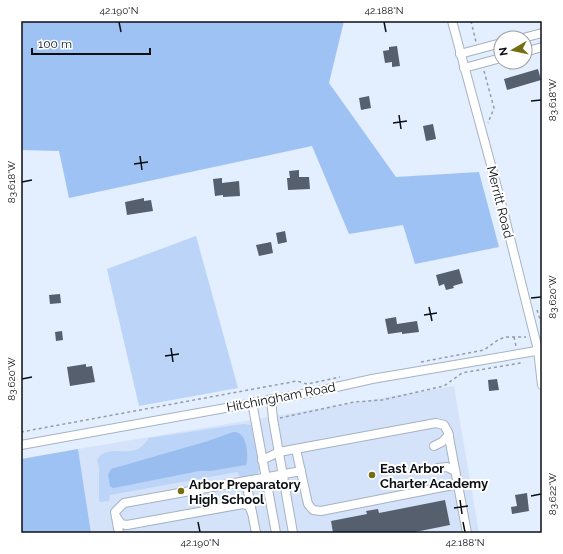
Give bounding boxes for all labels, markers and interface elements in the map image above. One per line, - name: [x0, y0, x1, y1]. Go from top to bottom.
- text: 42.190°N: [100, 5, 139, 16]
- text: 42.188°N: [364, 5, 404, 16]
- scale bar: [32, 30, 150, 56]
- north arrow: [493, 30, 533, 70]
- text: 100 m: [38, 37, 72, 51]
- text: N: [497, 46, 511, 57]
- text: 83.618°W: [547, 78, 558, 121]
- text: 83.618°W: [6, 160, 17, 203]
- street label: Merritt Road: [484, 164, 516, 240]
- text: 83.620°W: [547, 275, 558, 319]
- text: 83.620°W: [6, 357, 17, 401]
- street label: Hitchingham Road: [225, 379, 337, 415]
- place label: East Arbor Charter Academy: [380, 461, 488, 491]
- marker: East Arbor Charter Academy: [367, 470, 377, 480]
- text: 83.622°W: [547, 472, 558, 515]
- place label: Arbor Preparatory High School: [189, 477, 301, 507]
- marker: Arbor Preparatory High School: [176, 486, 186, 496]
- text: 42.190°N: [181, 537, 220, 548]
- text: 42.188°N: [445, 537, 485, 548]

